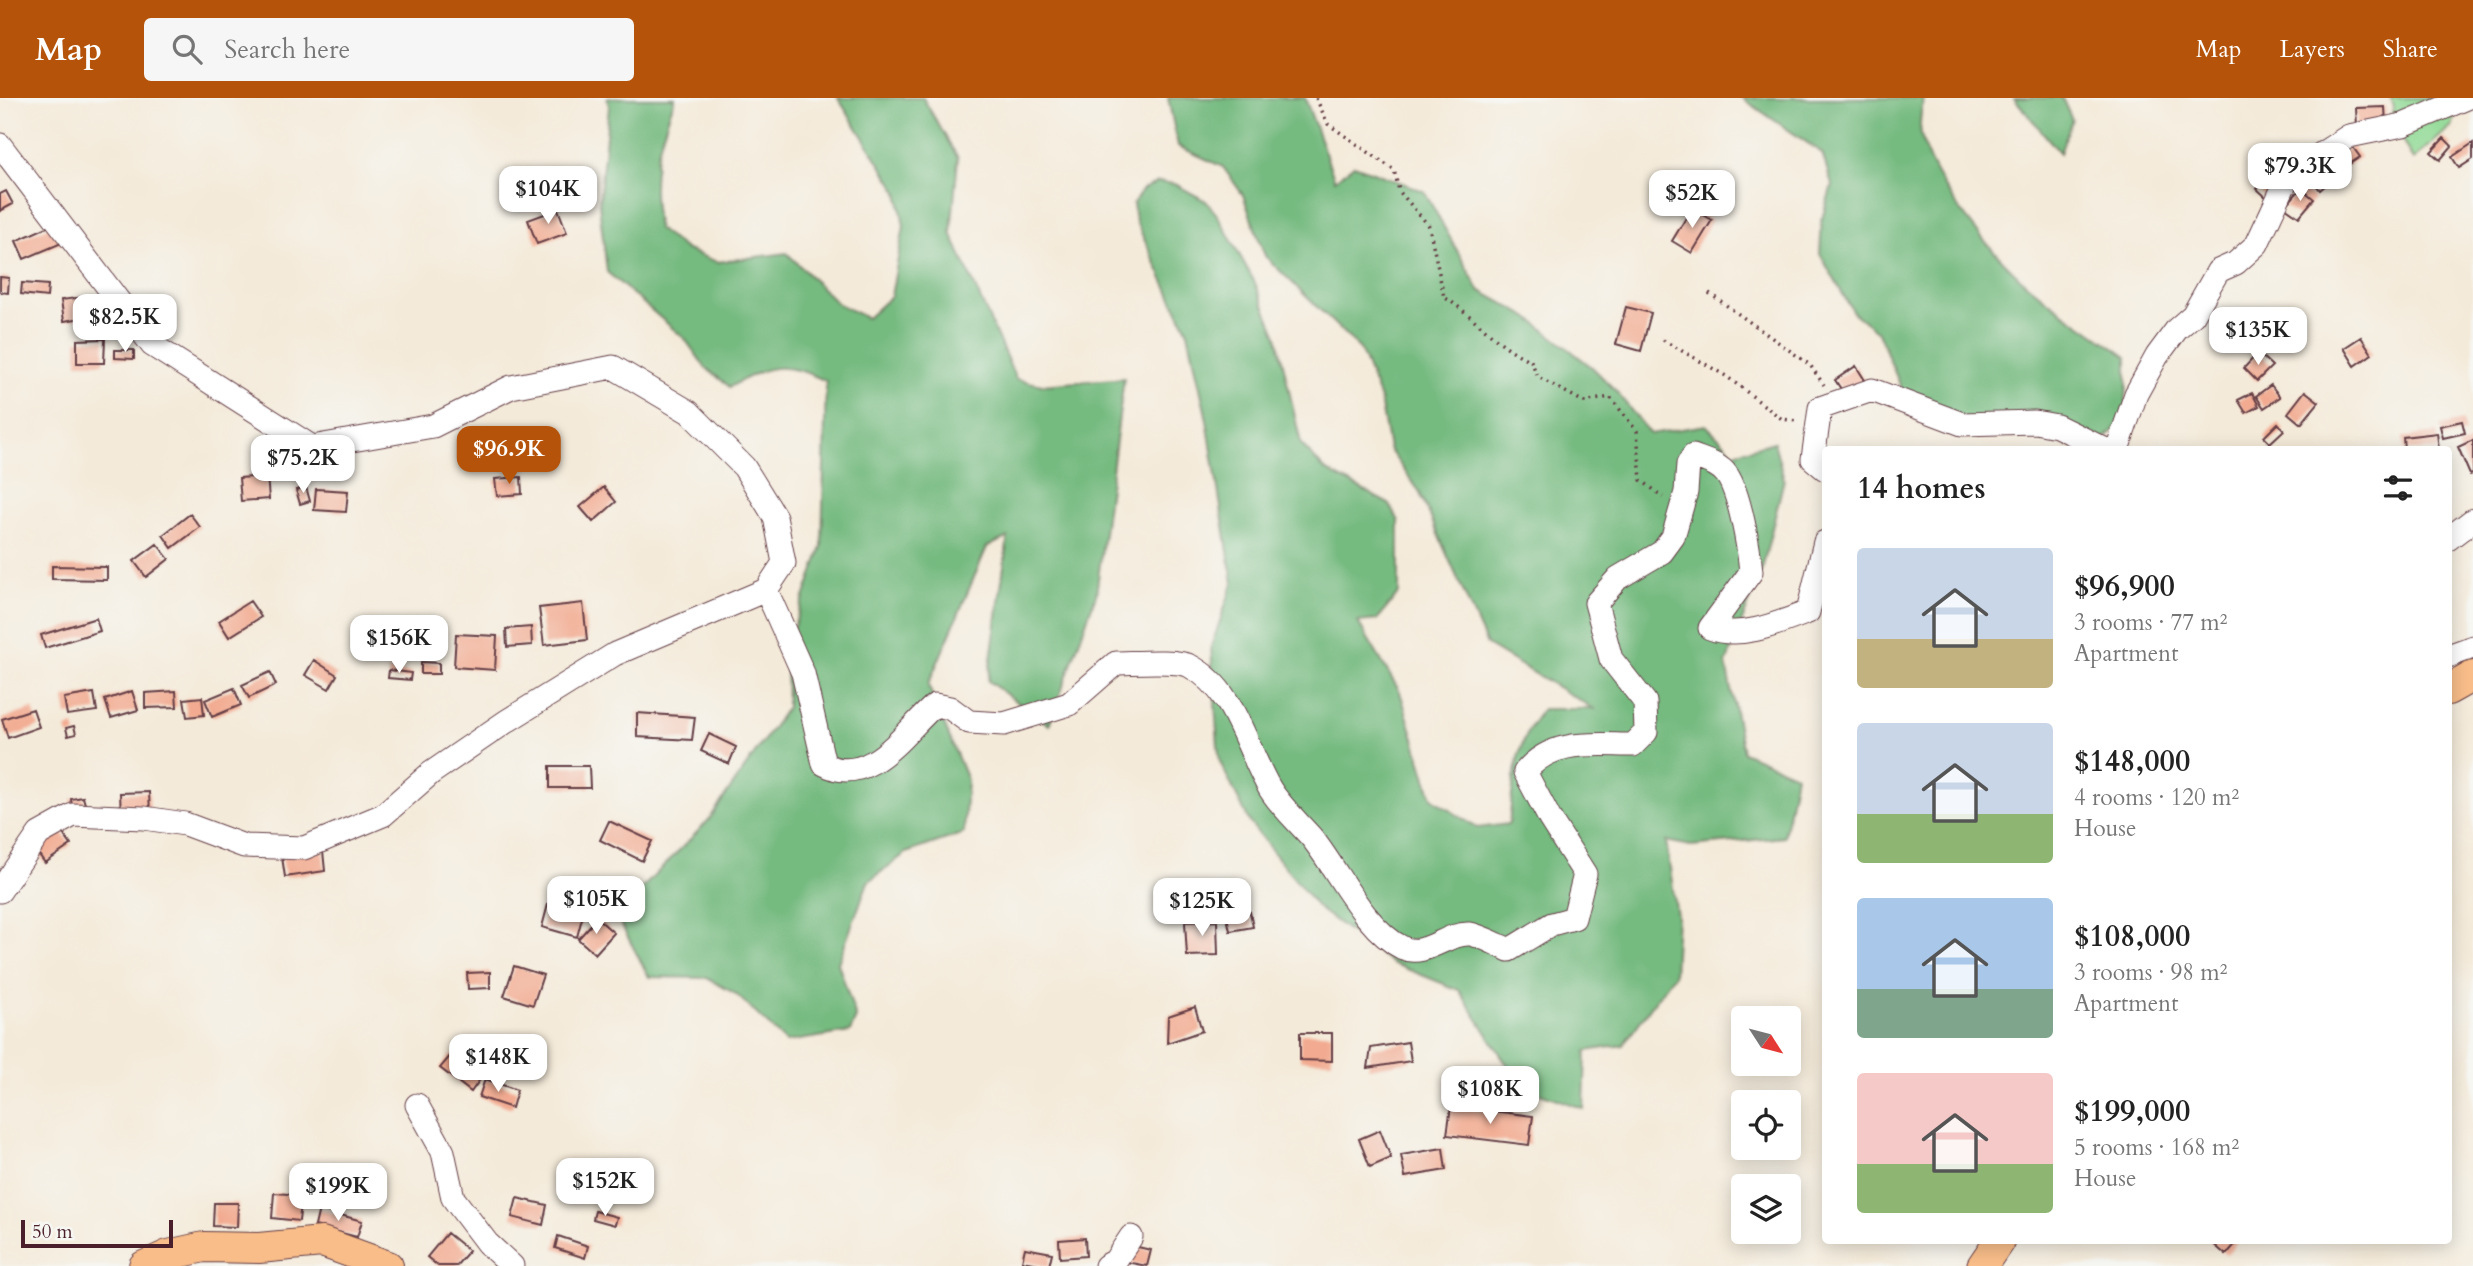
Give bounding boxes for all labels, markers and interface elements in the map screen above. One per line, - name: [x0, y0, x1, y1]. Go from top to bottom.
- search box: [144, 18, 634, 81]
- text: Map: [35, 27, 102, 72]
- icon: search: [168, 30, 206, 68]
- text: Search here: [224, 32, 350, 67]
- text: Map: [2196, 33, 2242, 66]
- text: Layers: [2280, 33, 2345, 66]
- text: Share: [2383, 33, 2438, 66]
- pin: $79.3K: [2243, 144, 2357, 203]
- text: $79.3K: [2264, 150, 2336, 181]
- pin: $104K: [499, 166, 597, 226]
- pin: $52K: [1651, 170, 1733, 230]
- text: $104K: [515, 173, 581, 204]
- text: $52K: [1665, 177, 1719, 208]
- pin: $82.5K: [68, 294, 182, 354]
- text: $82.5K: [89, 301, 161, 332]
- pin: $135K: [2209, 308, 2307, 367]
- text: $135K: [2225, 314, 2291, 345]
- pin: $96.9K: [452, 426, 566, 486]
- text: $96.9K: [473, 433, 545, 464]
- pin: $75.2K: [246, 436, 360, 495]
- text: $75.2K: [267, 442, 339, 473]
- text: 14 homes: [1857, 468, 1986, 509]
- icon: filters: [2379, 469, 2417, 507]
- text: $96,900: [2074, 566, 2175, 607]
- icon: home: [1913, 576, 1997, 660]
- text: 3 rooms · 77 m²: [2074, 607, 2227, 638]
- pin: $156K: [350, 616, 448, 675]
- text: $156K: [366, 622, 432, 653]
- text: Apartment: [2074, 638, 2178, 669]
- text: $148,000: [2074, 741, 2190, 782]
- icon: home: [1913, 751, 1997, 835]
- text: 4 rooms · 120 m²: [2074, 782, 2239, 813]
- text: House: [2074, 813, 2136, 844]
- pin: $105K: [547, 876, 645, 936]
- pin: $125K: [1153, 878, 1251, 938]
- text: $105K: [563, 883, 629, 914]
- text: $125K: [1169, 885, 1235, 916]
- text: $108,000: [2074, 916, 2190, 957]
- icon: home: [1913, 926, 1997, 1010]
- text: 3 rooms · 98 m²: [2074, 957, 2227, 988]
- text: Apartment: [2074, 988, 2178, 1019]
- north arrow: [1731, 1006, 1801, 1076]
- map controls: [1731, 1006, 1801, 1244]
- pin: $148K: [449, 1034, 547, 1094]
- text: $148K: [465, 1041, 531, 1072]
- pin: $108K: [1441, 1066, 1539, 1126]
- text: $108K: [1457, 1073, 1523, 1104]
- button: locate: [1731, 1090, 1801, 1160]
- text: $199,000: [2074, 1091, 2190, 1132]
- icon: home: [1913, 1101, 1997, 1185]
- text: 5 rooms · 168 m²: [2074, 1132, 2239, 1163]
- pin: $152K: [556, 1158, 654, 1218]
- text: House: [2074, 1163, 2136, 1194]
- pin: $199K: [289, 1164, 387, 1223]
- text: $152K: [572, 1165, 638, 1196]
- text: $199K: [305, 1170, 371, 1201]
- button: layers: [1731, 1174, 1801, 1244]
- scale bar: [21, 1217, 173, 1249]
- text: 50 m: [32, 1219, 73, 1245]

